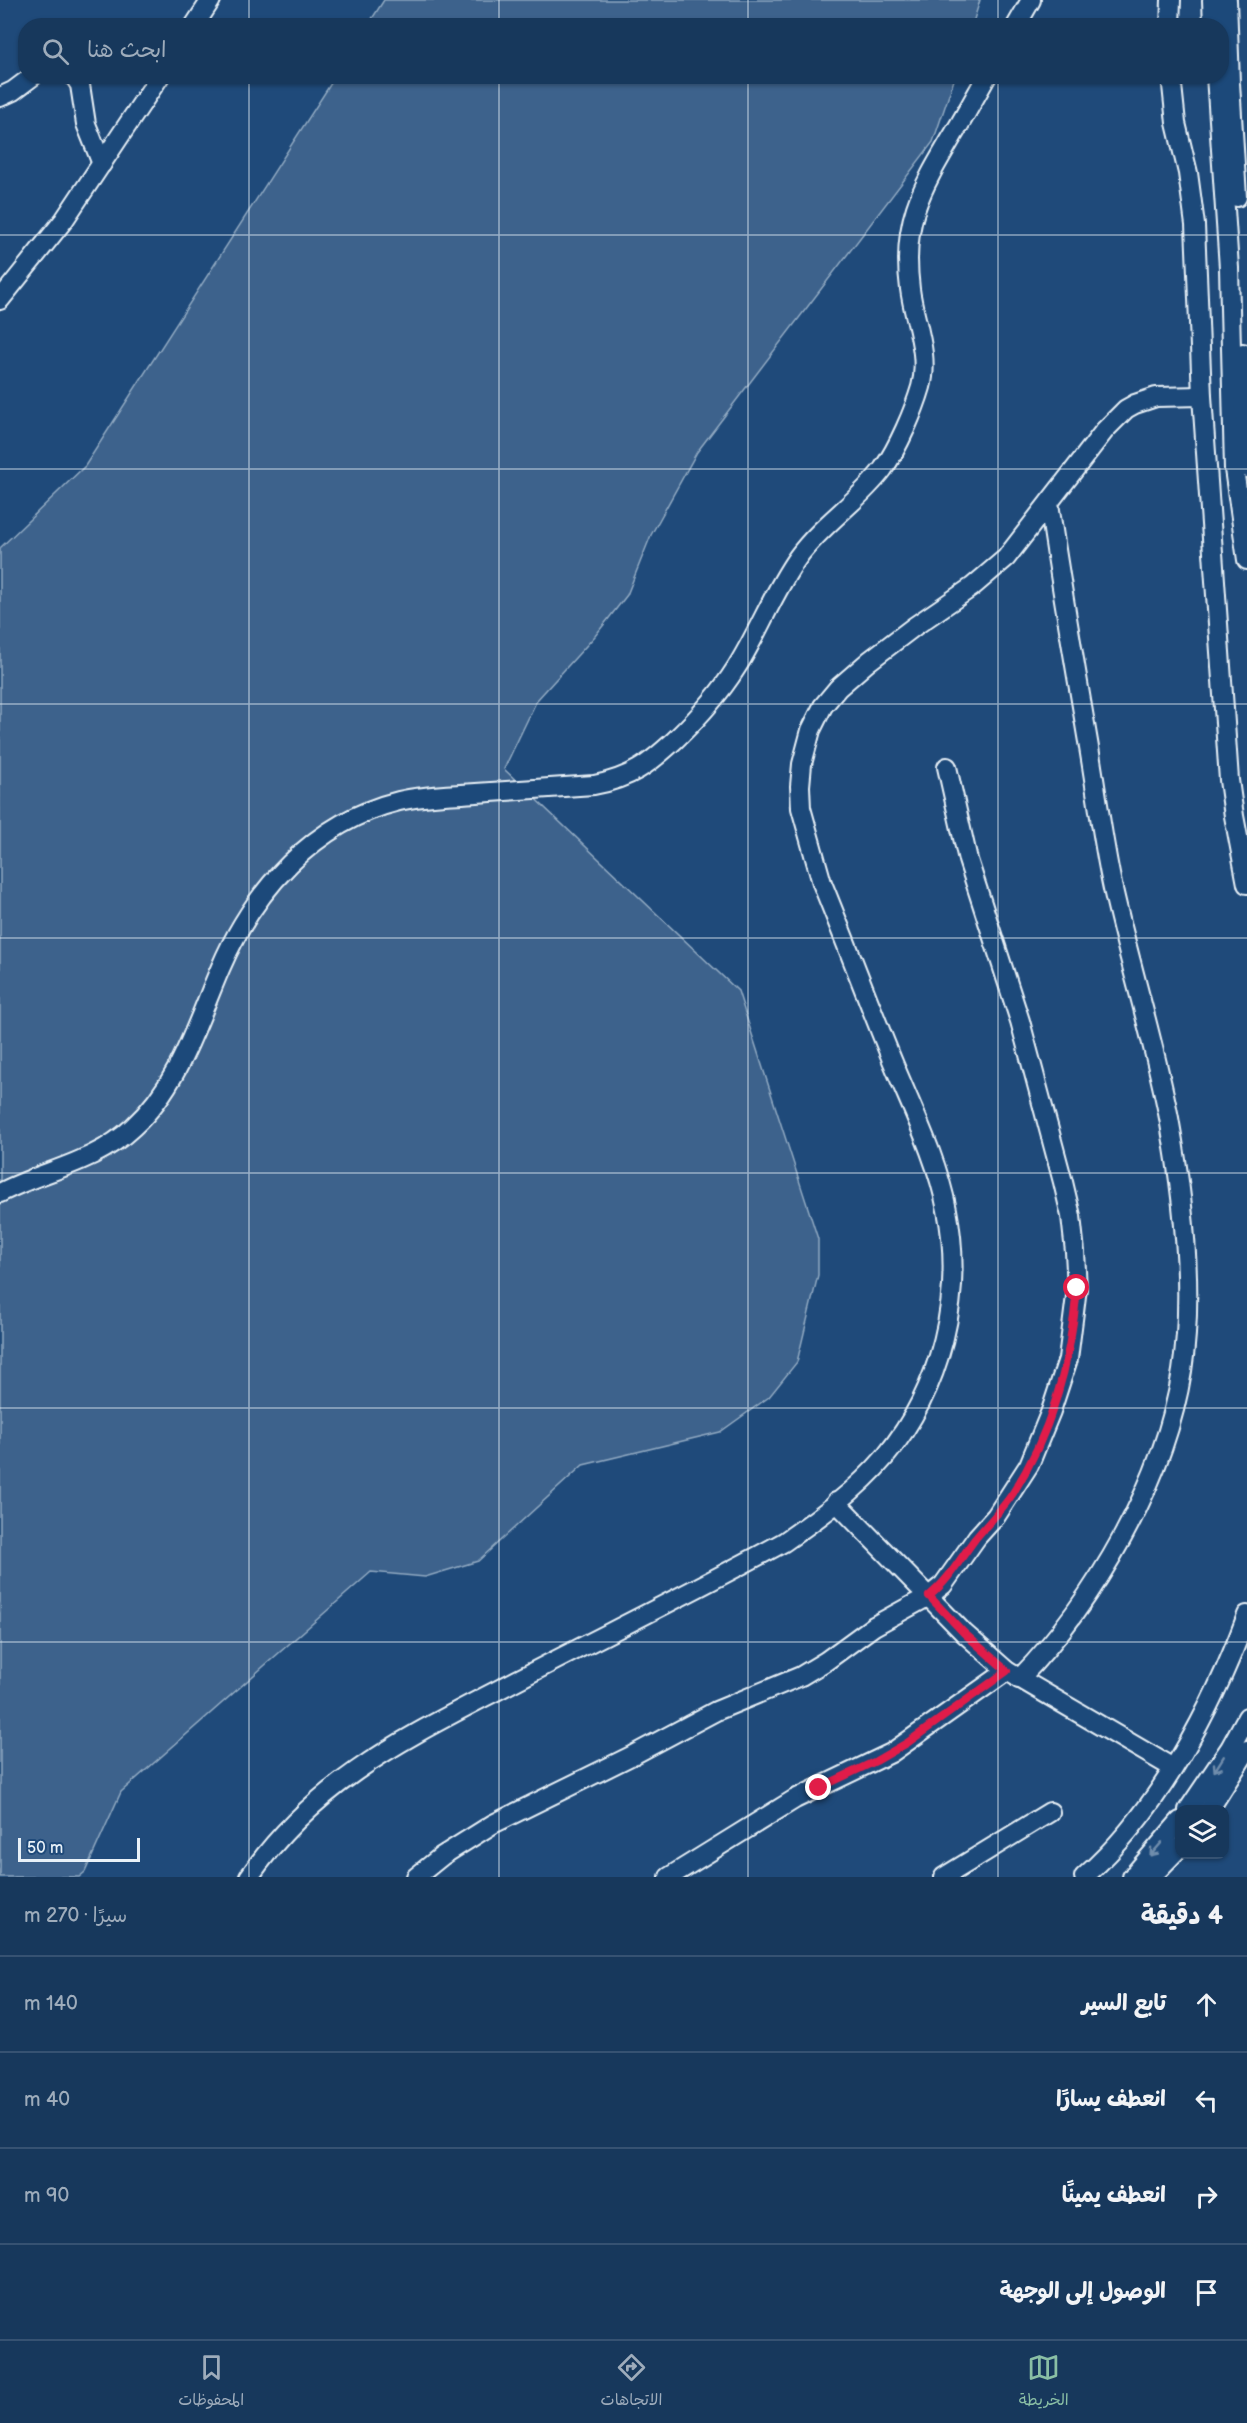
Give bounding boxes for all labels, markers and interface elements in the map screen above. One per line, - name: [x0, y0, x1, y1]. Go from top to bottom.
- search box: [18, 18, 1229, 84]
- icon: search: [39, 35, 72, 68]
- text: ابحث هنا: [87, 37, 167, 64]
- route start: [1063, 1274, 1089, 1300]
- one-way arrow: [1213, 1755, 1225, 1772]
- route end: [805, 1774, 831, 1800]
- map controls: [1175, 1805, 1229, 1859]
- button: layers: [1175, 1805, 1229, 1859]
- scale bar: [18, 1835, 140, 1862]
- text: 50 m: [27, 1839, 63, 1858]
- one-way arrow: [1149, 1841, 1163, 1856]
- text: 4 دقيقة: [1141, 1901, 1223, 1932]
- text: سيرًا · 270 m: [24, 1904, 127, 1928]
- icon: ahead: [1190, 1988, 1223, 2021]
- text: تابع السير: [1082, 1990, 1166, 2017]
- text: 140 m: [24, 1992, 78, 2016]
- icon: left: [1190, 2084, 1223, 2117]
- text: انعطف يسارًا: [1056, 2086, 1166, 2113]
- text: 40 m: [24, 2088, 70, 2112]
- icon: right: [1190, 2180, 1223, 2213]
- text: انعطف يمينًا: [1062, 2182, 1166, 2209]
- text: 90 m: [24, 2184, 69, 2208]
- icon: arrive: [1190, 2276, 1223, 2309]
- text: الوصول إلى الوجهة: [999, 2278, 1166, 2305]
- tab: المحفوظات: [178, 2351, 244, 2414]
- tab: الاتجاهات: [601, 2351, 662, 2414]
- tab: الخريطة: [1019, 2351, 1069, 2414]

